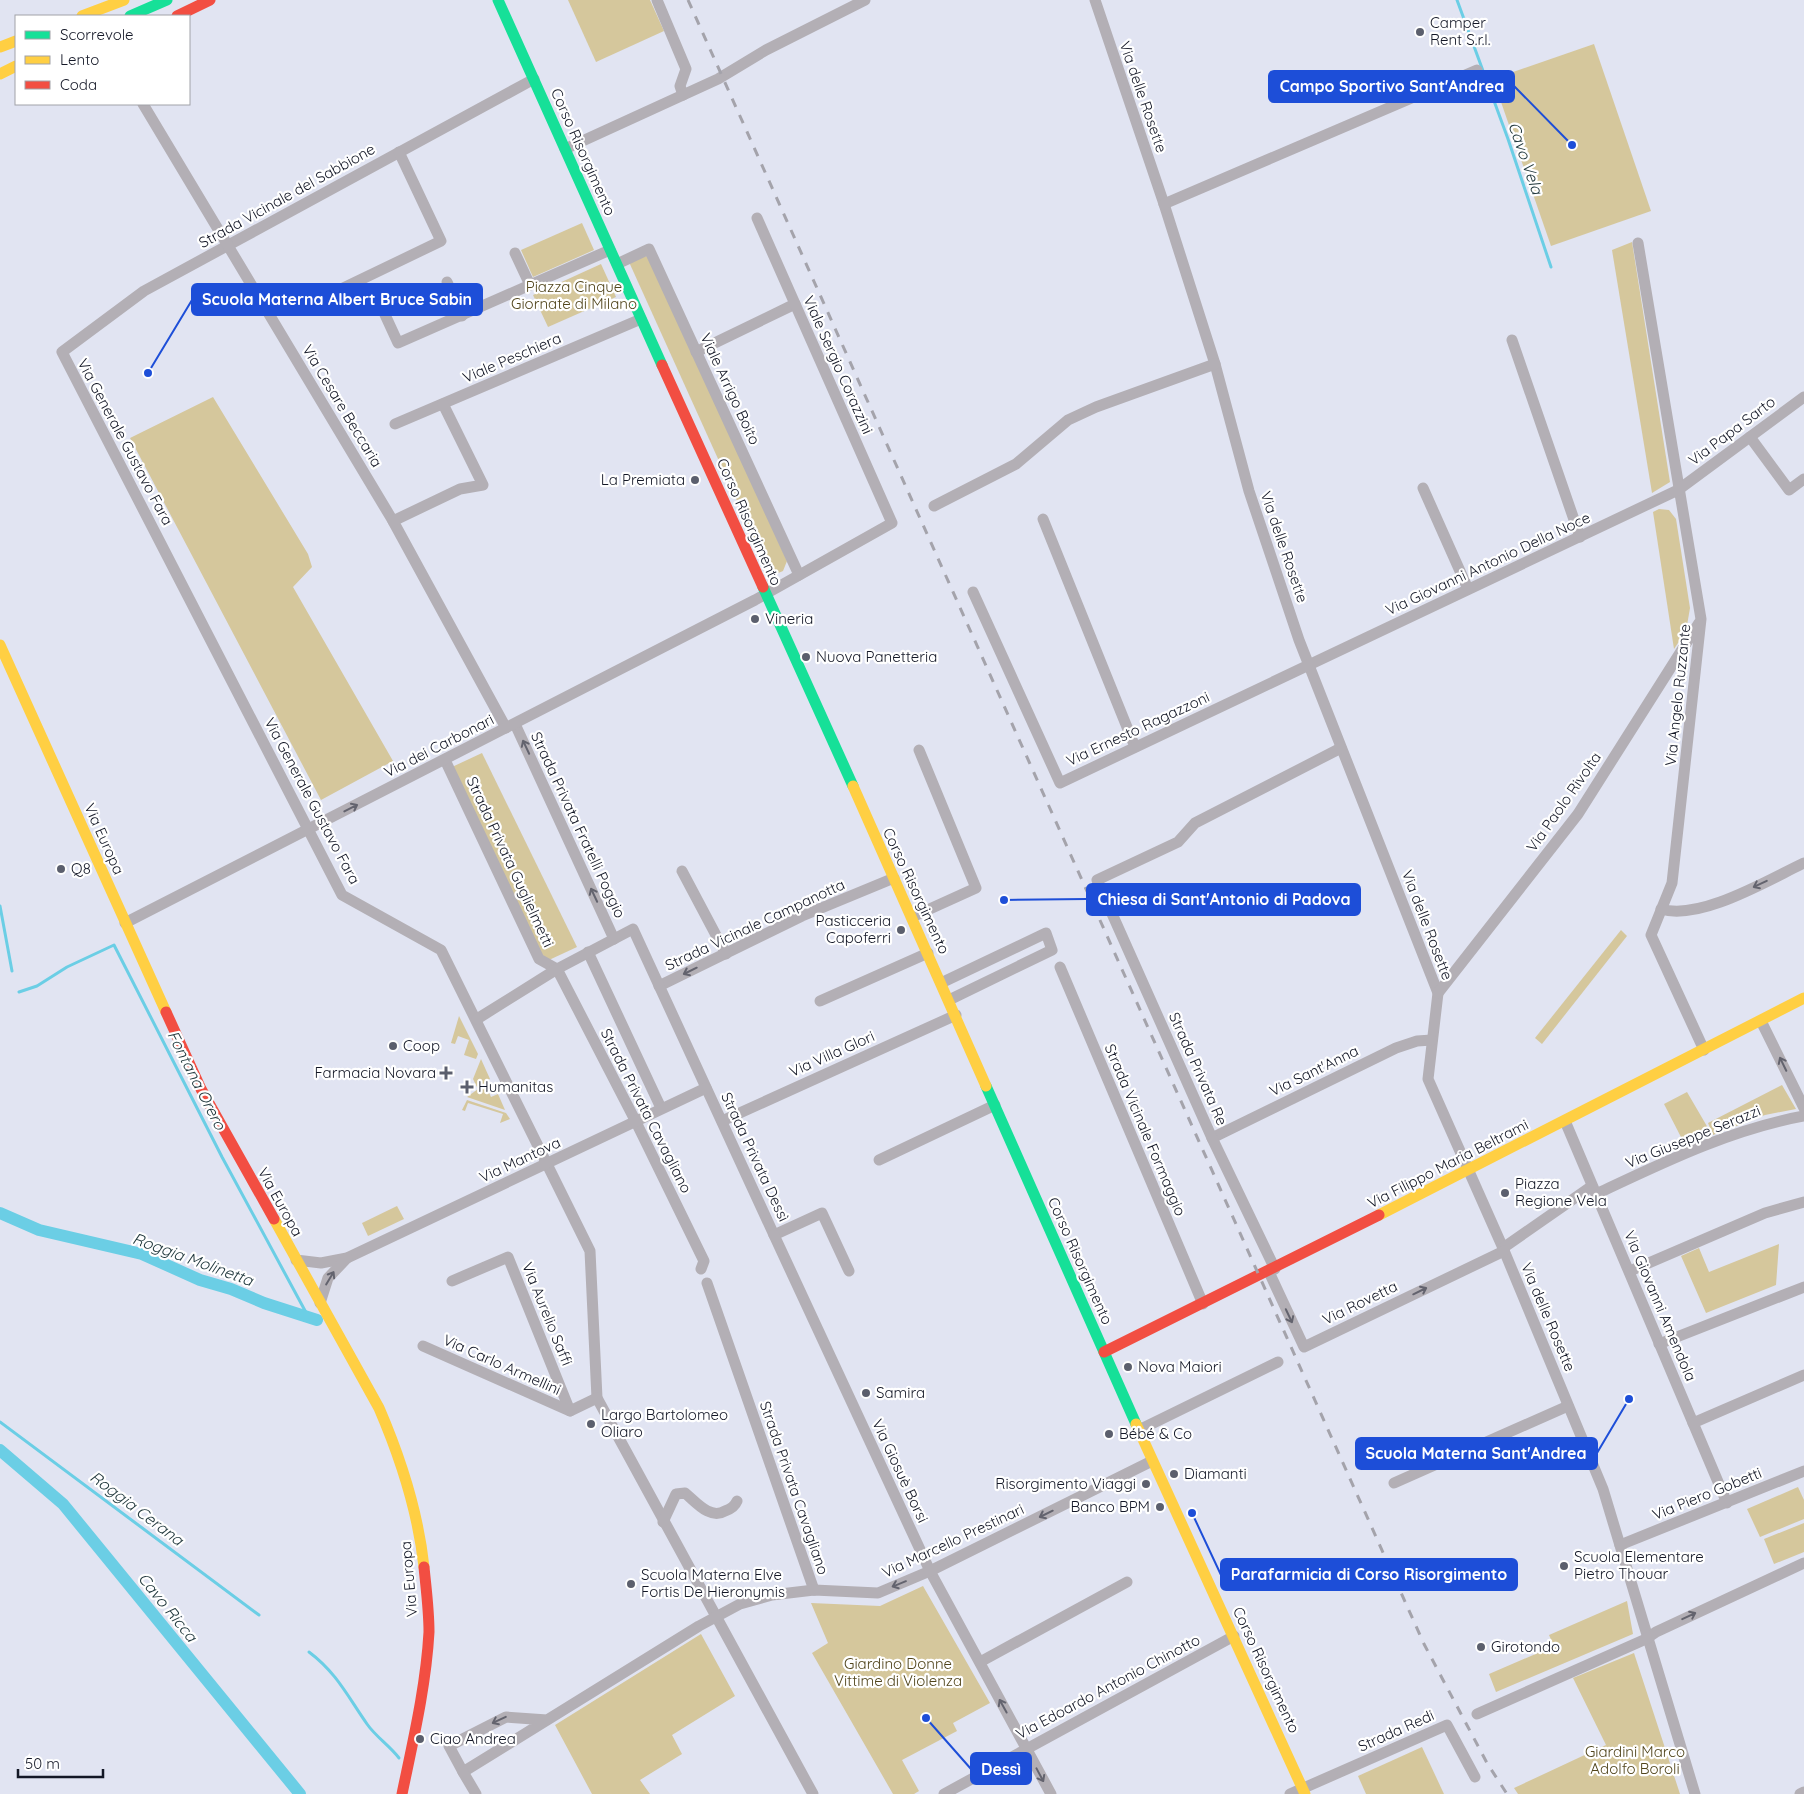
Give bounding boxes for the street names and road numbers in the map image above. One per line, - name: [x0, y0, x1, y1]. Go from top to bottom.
- street label: Via delle Rosette: [1116, 39, 1171, 155]
- street label: Corso Risorgimento: [547, 85, 620, 218]
- street label: Strada Vicinale del Sabbione: [195, 139, 378, 252]
- street label: Viale Sergio Corazzini: [799, 293, 878, 437]
- street label: Viale Peschiera: [460, 328, 564, 387]
- street label: Viale Arrigo Boito: [696, 330, 765, 448]
- street label: Via Cesare Beccaria: [298, 341, 387, 471]
- street label: Via Generale Gustavo Fara: [73, 355, 177, 528]
- street label: Via Papa Sarto: [1684, 392, 1779, 469]
- street label: Corso Risorgimento: [713, 455, 786, 588]
- street label: Via delle Rosette: [1257, 489, 1312, 605]
- street label: Via Giovanni Antonio Della Noce: [1382, 508, 1593, 619]
- street label: Via Angelo Ruzzante: [1661, 623, 1694, 767]
- street label: Via Ernesto Ragazzoni: [1063, 687, 1212, 770]
- street label: Via dei Carbonari: [381, 710, 497, 781]
- street label: Via Generale Gustavo Fara: [260, 714, 364, 887]
- street label: Strada Privata Fratelli Poggio: [527, 729, 630, 921]
- street label: Via Paolo Rivolta: [1522, 748, 1605, 855]
- street label: Strada Privata Guglielmetti: [463, 774, 558, 950]
- street label: Via Europa: [80, 800, 129, 877]
- street label: Corso Risorgimento: [879, 825, 954, 957]
- street label: Via delle Rosette: [1398, 867, 1457, 983]
- street label: Strada Vicinale Campanotta: [662, 875, 848, 975]
- street label: Strada Privata Re: [1165, 1009, 1232, 1128]
- street label: Strada Privata Cavagliano: [597, 1025, 696, 1196]
- street label: Via Villa Glori: [786, 1026, 877, 1081]
- street label: Strada Vicinale Formaggio: [1101, 1041, 1190, 1219]
- street label: Via Sant'Anna: [1266, 1041, 1361, 1100]
- street label: Strada Privata Dessì: [717, 1089, 794, 1224]
- street label: Via Giuseppe Serazzi: [1623, 1101, 1763, 1172]
- street label: Via Filippo Maria Beltrami: [1364, 1115, 1531, 1212]
- street label: Via Mantova: [476, 1132, 563, 1187]
- street label: Via Europa: [254, 1164, 307, 1240]
- street label: Corso Risorgimento: [1044, 1194, 1117, 1327]
- street label: Via Giovanni Amendola: [1620, 1228, 1701, 1384]
- street label: Via Aurelio Saffi: [518, 1259, 577, 1368]
- street label: Via delle Rosette: [1517, 1260, 1580, 1374]
- street label: Via Rovetta: [1319, 1276, 1400, 1329]
- street label: Via Carlo Armellini: [440, 1330, 564, 1399]
- street label: Strada Privata Cavagliano: [756, 1399, 833, 1577]
- street label: Via Giosuè Borsi: [868, 1416, 933, 1526]
- street label: Via Piero Gobetti: [1649, 1463, 1764, 1524]
- street label: Via Marcello Prestinari: [879, 1499, 1027, 1582]
- street label: Via Europa: [396, 1540, 421, 1618]
- street label: Corso Risorgimento: [1229, 1604, 1304, 1736]
- street label: Via Edoardo Antonio Chinotto: [1013, 1630, 1203, 1743]
- street label: Strada Redi: [1355, 1705, 1437, 1756]

